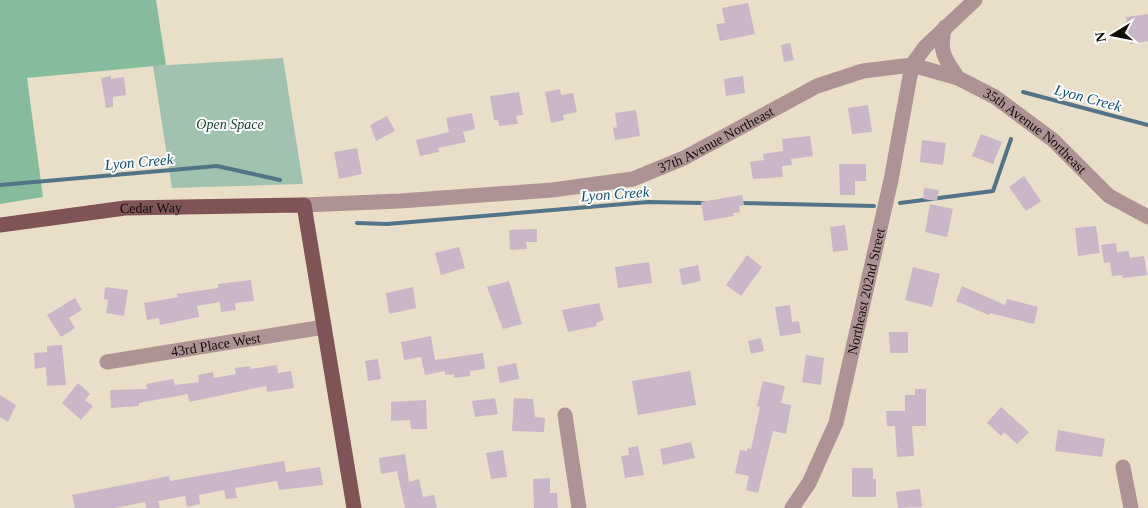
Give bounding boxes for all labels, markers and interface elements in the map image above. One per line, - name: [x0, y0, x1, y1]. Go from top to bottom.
- north arrow: [1088, 10, 1138, 60]
- text: N: [1092, 31, 1109, 43]
- water label: Lyon Creek: [1052, 81, 1124, 115]
- street label: 35th Avenue Northeast: [981, 85, 1089, 177]
- street label: 37th Avenue Northeast: [656, 104, 776, 176]
- park label: Open Space: [196, 117, 264, 132]
- water label: Lyon Creek: [103, 151, 174, 173]
- water label: Lyon Creek: [579, 184, 650, 204]
- street label: Cedar Way: [119, 200, 182, 217]
- street label: Northeast 202nd Street: [845, 227, 888, 356]
- street label: 43rd Place West: [170, 330, 262, 360]

